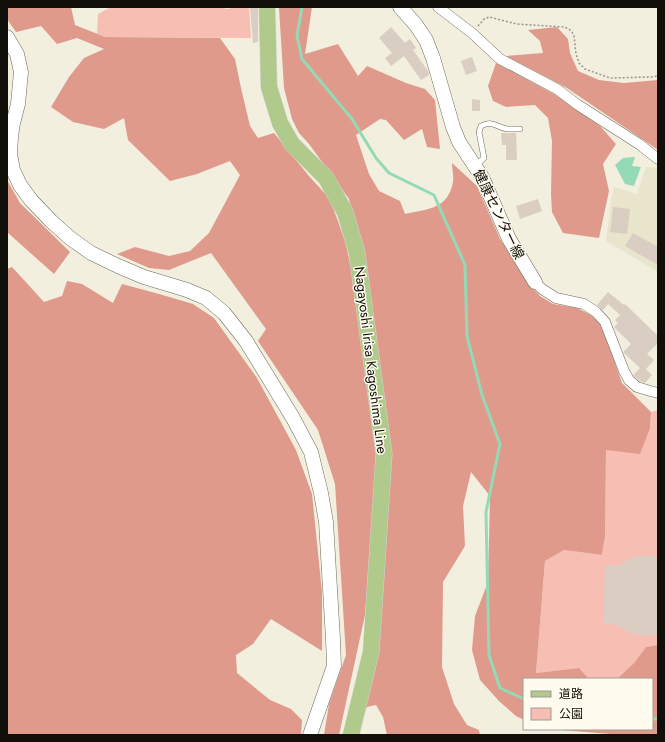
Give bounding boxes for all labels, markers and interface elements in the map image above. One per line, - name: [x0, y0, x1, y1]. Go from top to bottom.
- street label: 健康センター線: [469, 166, 529, 262]
- street label: Nagayoshi Irisa Kagoshima Line: [350, 265, 392, 455]
- legend: [523, 678, 653, 730]
- text: 道路: [559, 685, 583, 703]
- text: 公園: [559, 705, 583, 723]

